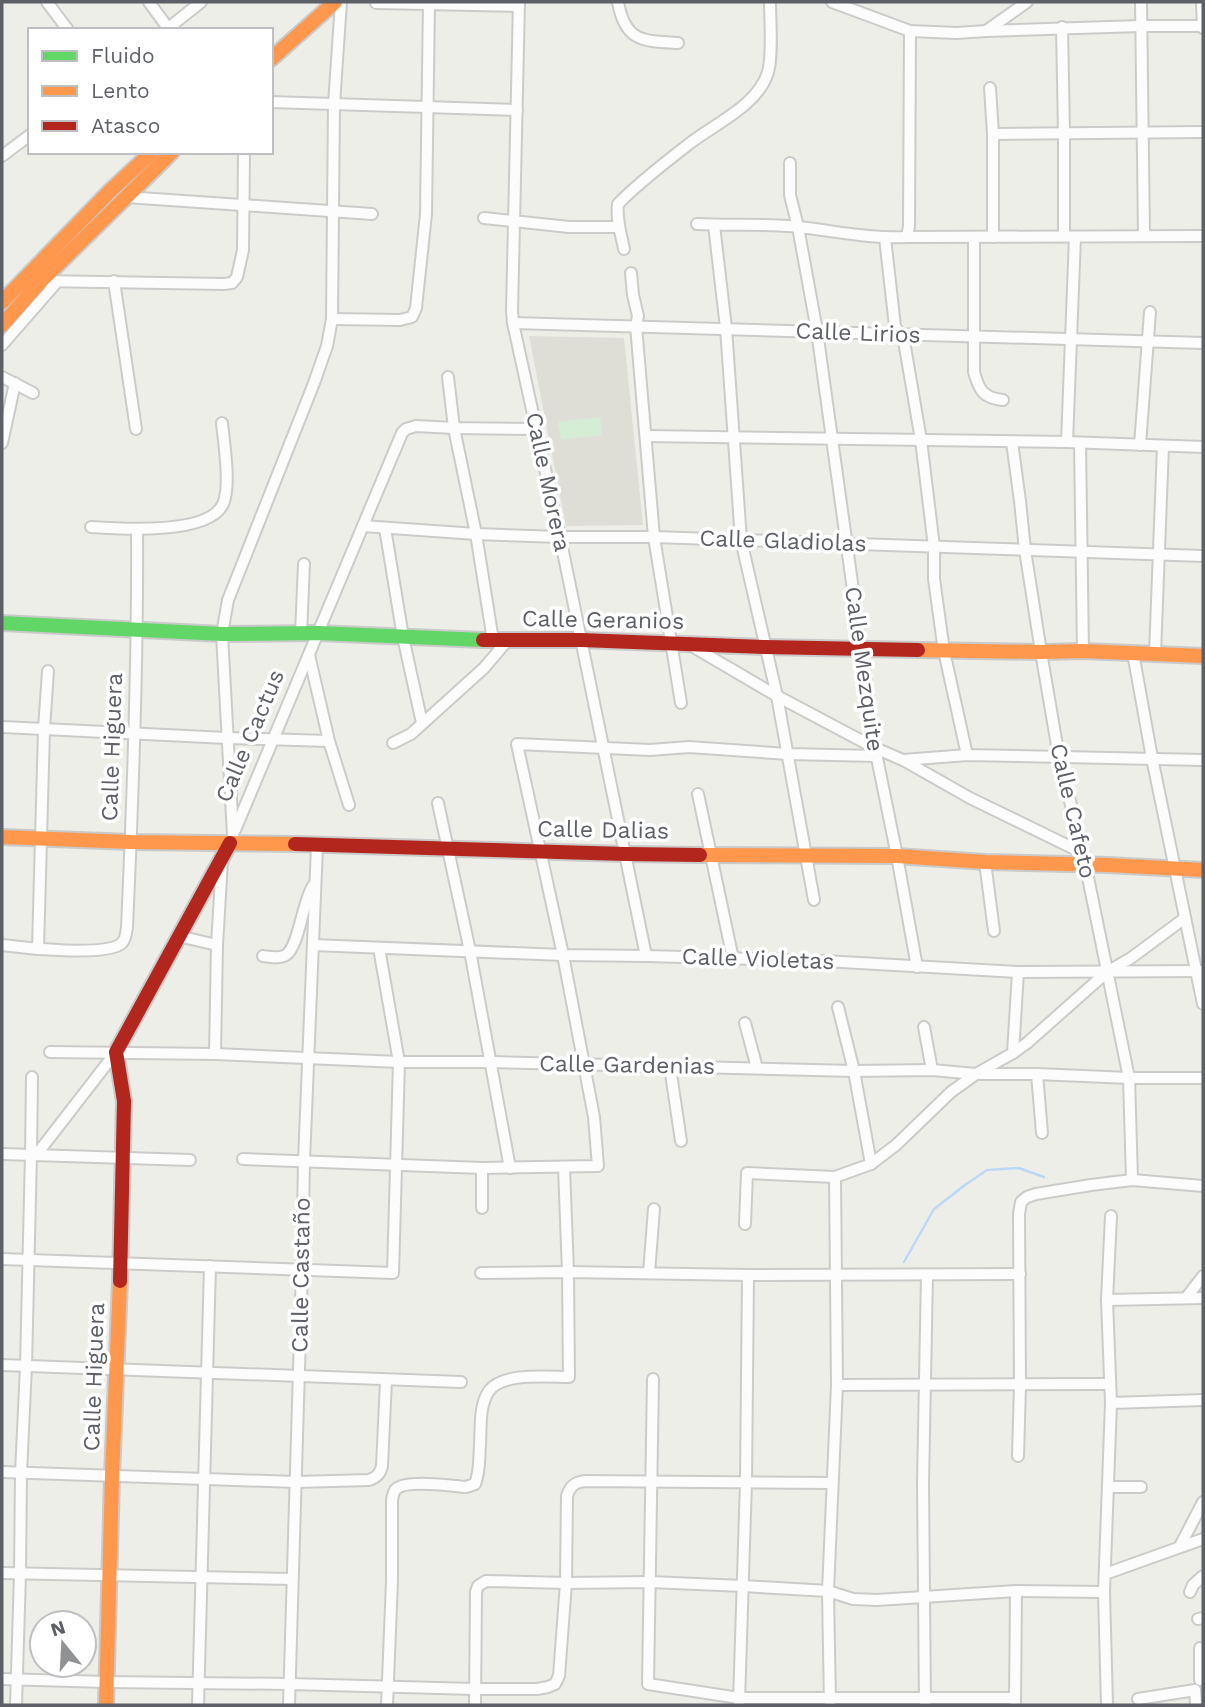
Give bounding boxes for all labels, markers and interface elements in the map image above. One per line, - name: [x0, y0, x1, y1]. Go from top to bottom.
- legend: [28, 28, 273, 154]
- text: Fluido: [91, 43, 155, 68]
- text: Lento: [91, 78, 150, 103]
- text: Atasco: [91, 113, 160, 138]
- street label: Calle Lirios: [795, 317, 921, 349]
- street label: Calle Morera: [520, 410, 576, 554]
- street label: Calle Gladiolas: [699, 525, 867, 557]
- street label: Calle Mezquite: [839, 585, 889, 753]
- street label: Calle Geranios: [522, 605, 684, 635]
- street label: Calle Cactus: [210, 666, 290, 806]
- street label: Calle Higuera: [96, 672, 128, 822]
- street label: Calle Cafeto: [1044, 741, 1102, 881]
- street label: Calle Dalias: [537, 815, 669, 845]
- street label: Calle Violetas: [681, 943, 835, 975]
- street label: Calle Gardenias: [539, 1050, 715, 1080]
- street label: Calle Castaño: [286, 1197, 316, 1353]
- street label: Calle Higuera: [78, 1302, 110, 1452]
- north arrow: [28, 1609, 98, 1679]
- text: N: [48, 1615, 68, 1641]

